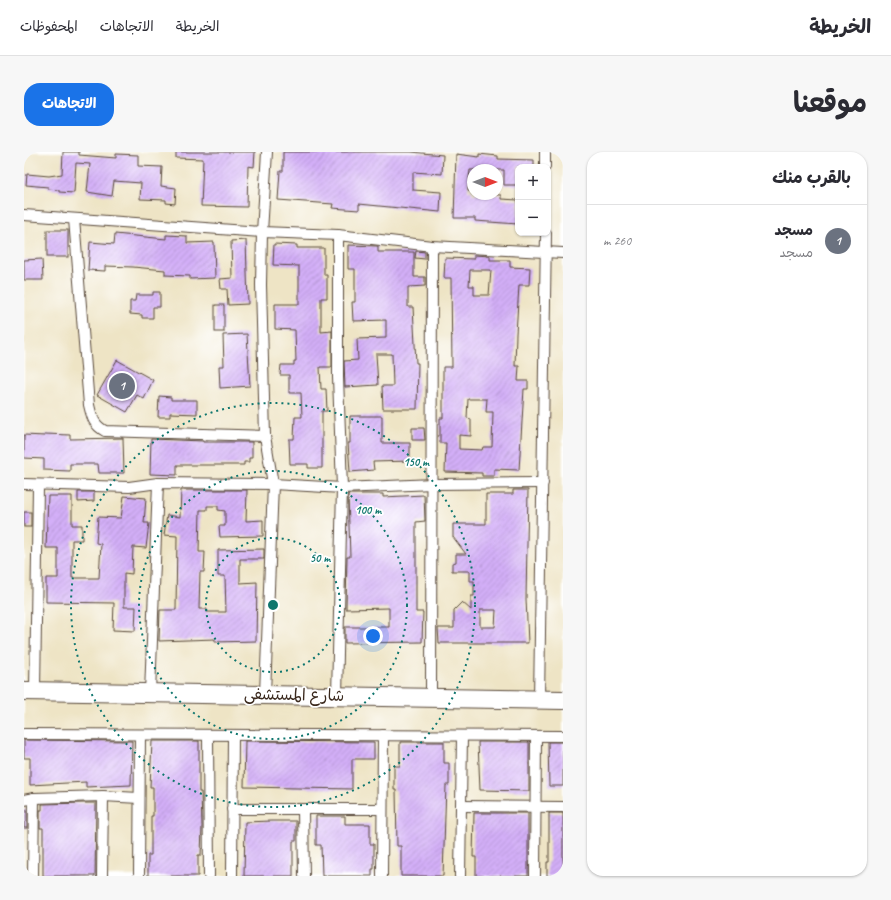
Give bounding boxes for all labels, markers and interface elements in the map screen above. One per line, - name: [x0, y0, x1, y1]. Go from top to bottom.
- text: الخريطة: [809, 15, 871, 39]
- text: المحفوظات: [20, 18, 78, 35]
- text: الاتجاهات: [100, 18, 154, 35]
- text: الخريطة: [176, 18, 219, 35]
- button: الاتجاهات: [24, 83, 114, 126]
- text: موقعنا: [793, 85, 867, 120]
- north arrow: [467, 164, 503, 200]
- map controls: [515, 164, 551, 236]
- button: +: [515, 164, 551, 200]
- text: بالقرب منك: [772, 167, 851, 188]
- button: −: [515, 200, 551, 236]
- text: مسجد: [775, 221, 813, 240]
- text: 260 m: [603, 233, 631, 249]
- text: 1: [835, 233, 841, 249]
- text: مسجد: [780, 245, 813, 261]
- pin: 1: [109, 371, 135, 401]
- text: 150 m: [403, 454, 430, 470]
- text: 100 m: [355, 502, 382, 518]
- text: 50 m: [310, 550, 331, 566]
- centre of rings: [266, 598, 280, 612]
- your location: [363, 626, 383, 646]
- street label: شارع المستشفى: [244, 684, 344, 707]

